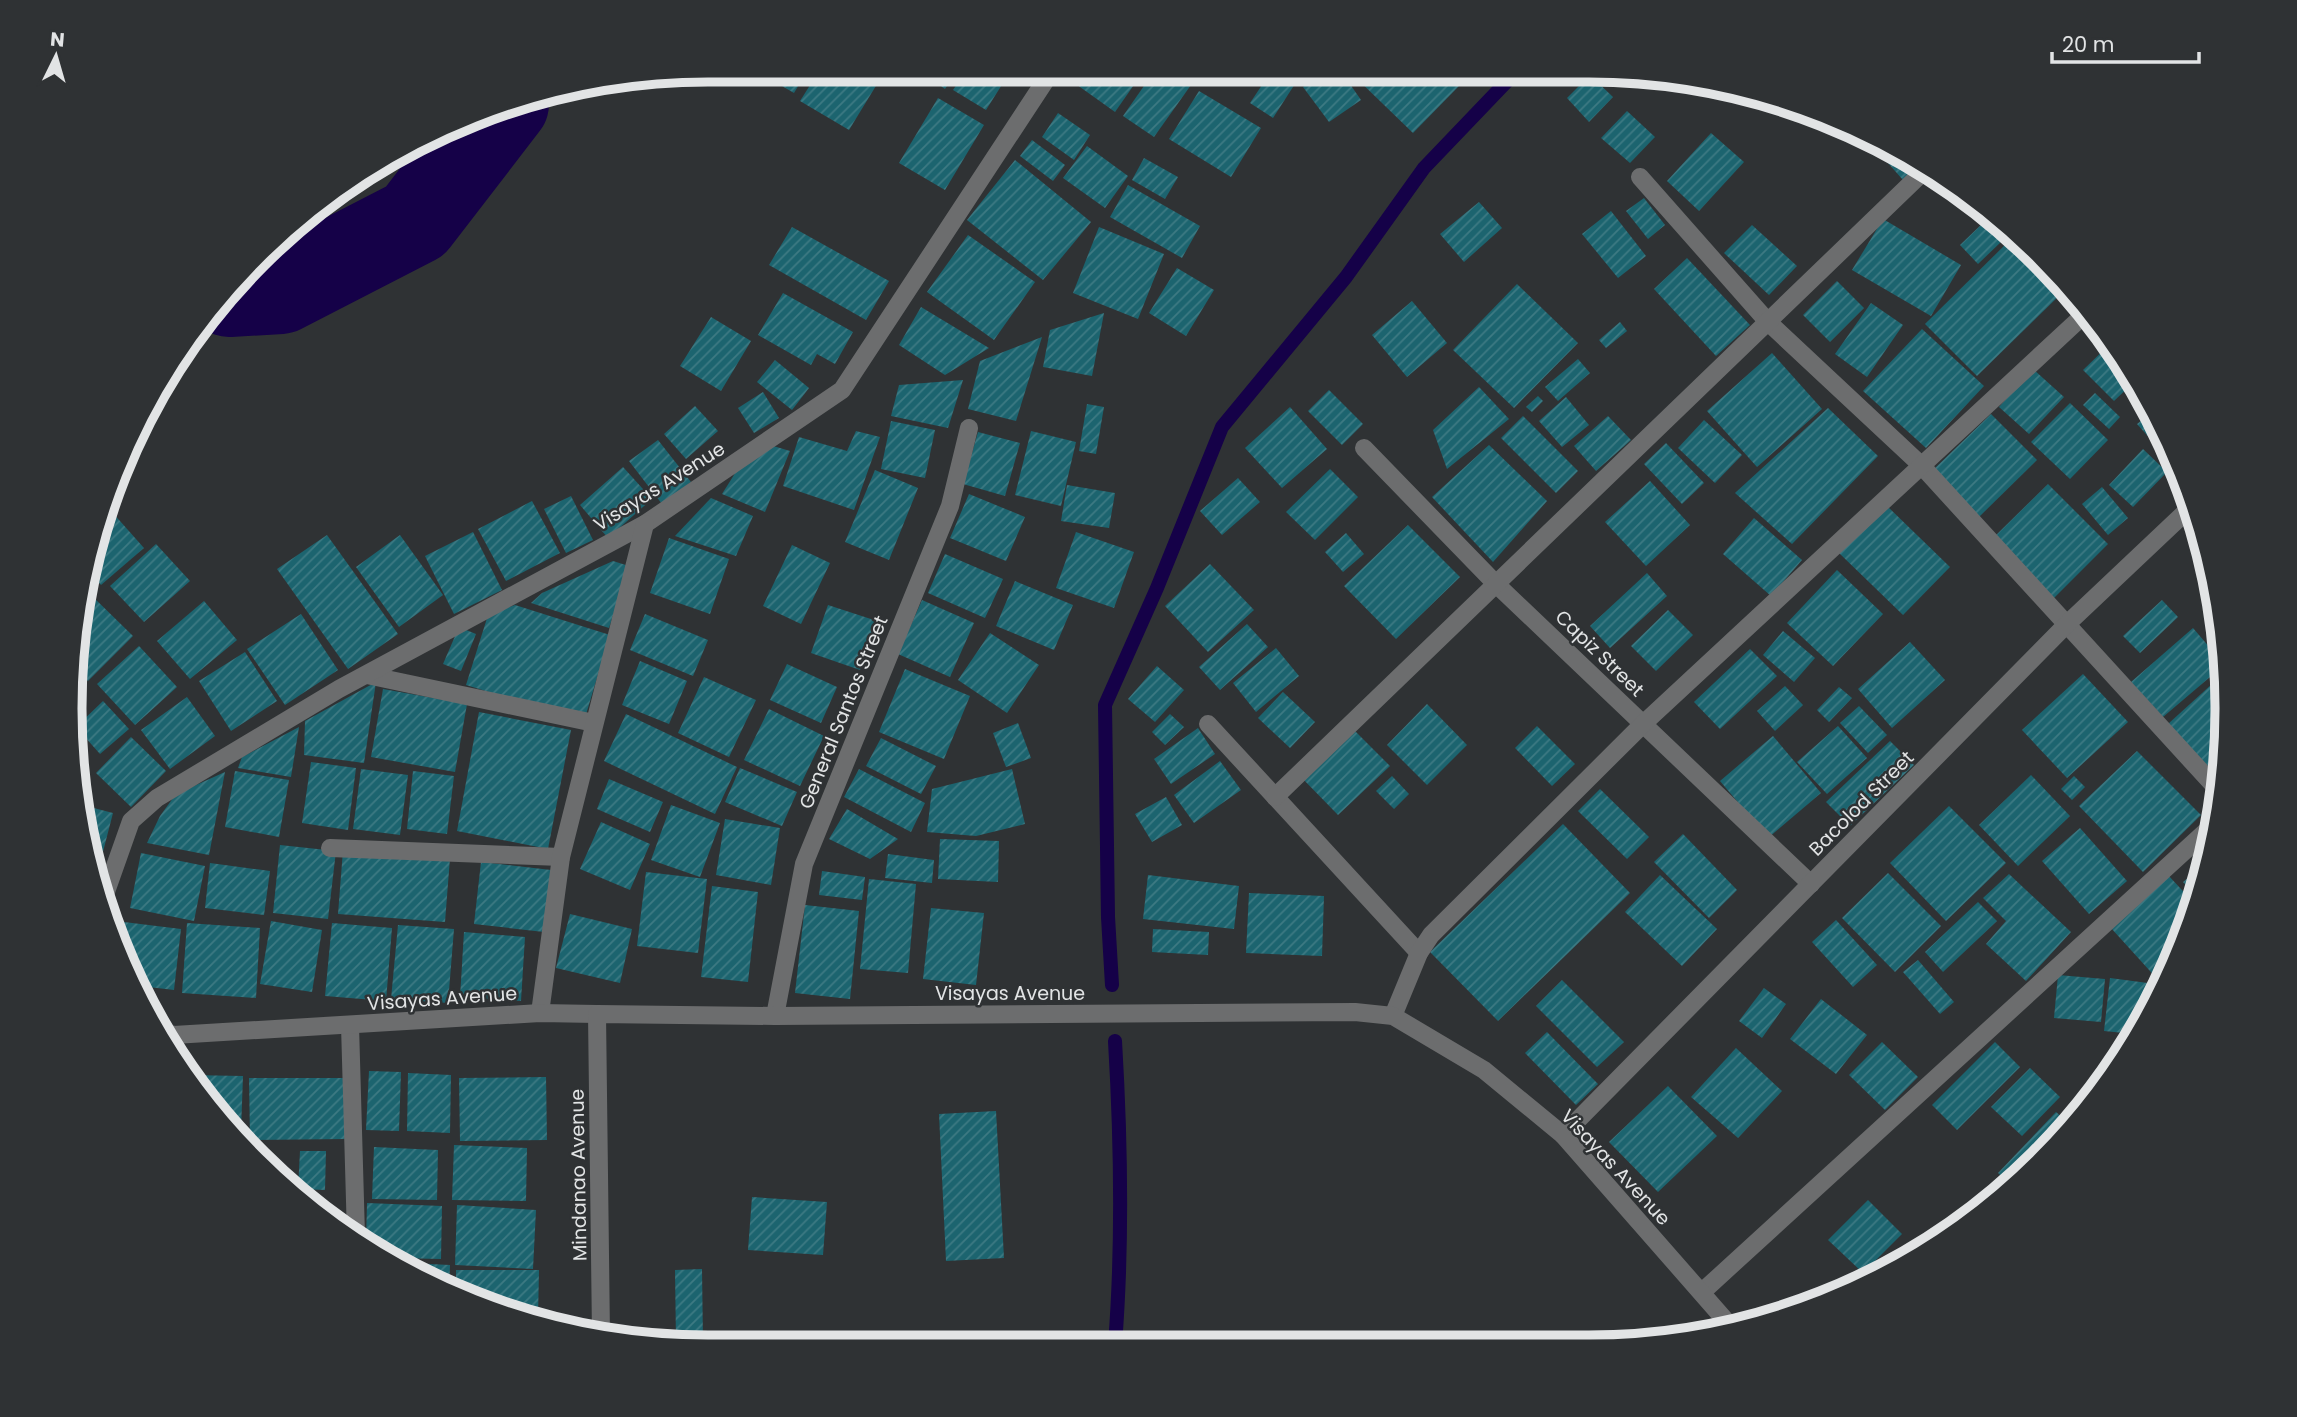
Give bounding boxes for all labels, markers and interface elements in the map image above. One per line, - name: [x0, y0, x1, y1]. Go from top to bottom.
- north arrow: [21, 21, 91, 91]
- scale bar: [2052, 21, 2199, 65]
- text: N: [49, 25, 66, 54]
- text: 20 m: [2062, 30, 2115, 59]
- street label: Visayas Avenue: [588, 435, 730, 538]
- street label: Capiz Street: [1549, 604, 1650, 703]
- street label: General Santos Street: [792, 612, 895, 813]
- street label: Bacolod Street: [1803, 745, 1920, 862]
- street label: Visayas Avenue: [366, 980, 518, 1017]
- street label: Visayas Avenue: [935, 980, 1085, 1007]
- street label: Mindanao Avenue: [563, 1089, 594, 1261]
- street label: Visayas Avenue: [1555, 1103, 1677, 1231]

